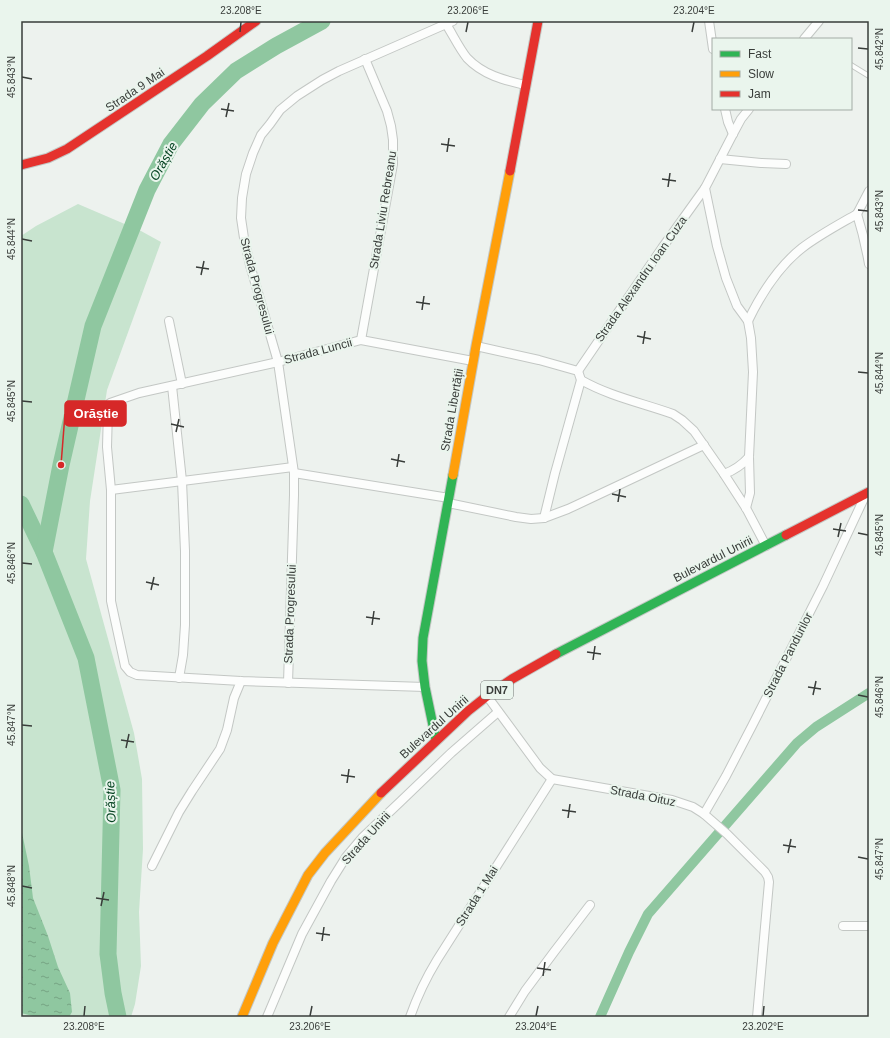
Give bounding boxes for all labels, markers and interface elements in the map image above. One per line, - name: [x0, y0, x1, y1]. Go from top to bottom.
- text: 23.208°E: [220, 5, 262, 16]
- text: 23.206°E: [447, 5, 489, 16]
- text: 23.204°E: [673, 5, 715, 16]
- text: 45.842°N: [874, 28, 885, 70]
- legend: [712, 38, 852, 110]
- text: Fast: [748, 47, 772, 61]
- text: 45.843°N: [6, 56, 17, 98]
- street label: Strada 9 Mai: [103, 65, 167, 115]
- text: Slow: [748, 67, 774, 81]
- text: Jam: [748, 87, 771, 101]
- water label: Orăștie: [146, 139, 180, 183]
- street label: Strada Liviu Rebreanu: [367, 150, 399, 270]
- text: 45.843°N: [874, 190, 885, 232]
- street label: Strada Alexandru Ioan Cuza: [592, 213, 690, 344]
- text: 45.844°N: [6, 218, 17, 260]
- street label: Strada Progresului: [237, 236, 277, 336]
- street label: Strada Luncii: [282, 335, 354, 367]
- text: 45.844°N: [874, 352, 885, 394]
- street label: Strada Libertății: [438, 367, 466, 453]
- text: 45.845°N: [6, 380, 17, 422]
- callout: Orăștie: [65, 401, 126, 426]
- text: Orăștie: [74, 406, 118, 421]
- text: 45.845°N: [874, 514, 885, 556]
- street label: Bulevardul Unirii: [671, 533, 755, 585]
- text: 45.846°N: [6, 542, 17, 584]
- street label: Strada Progresului: [281, 564, 299, 664]
- street label: Strada Pandurilor: [761, 610, 815, 700]
- text: 45.846°N: [874, 676, 885, 718]
- road number: DN7: [481, 681, 513, 699]
- street label: Bulevardul Unirii: [397, 693, 471, 761]
- text: 45.847°N: [6, 704, 17, 746]
- water label: Orăștie: [102, 781, 119, 823]
- street label: Strada Oituz: [609, 783, 677, 809]
- street label: Strada Unirii: [339, 809, 393, 867]
- text: 45.847°N: [874, 838, 885, 880]
- street label: Strada 1 Mai: [453, 863, 501, 929]
- text: 45.848°N: [6, 865, 17, 907]
- text: 23.208°E: [63, 1021, 105, 1032]
- text: 23.206°E: [289, 1021, 331, 1032]
- text: 23.204°E: [515, 1021, 557, 1032]
- text: 23.202°E: [742, 1021, 784, 1032]

